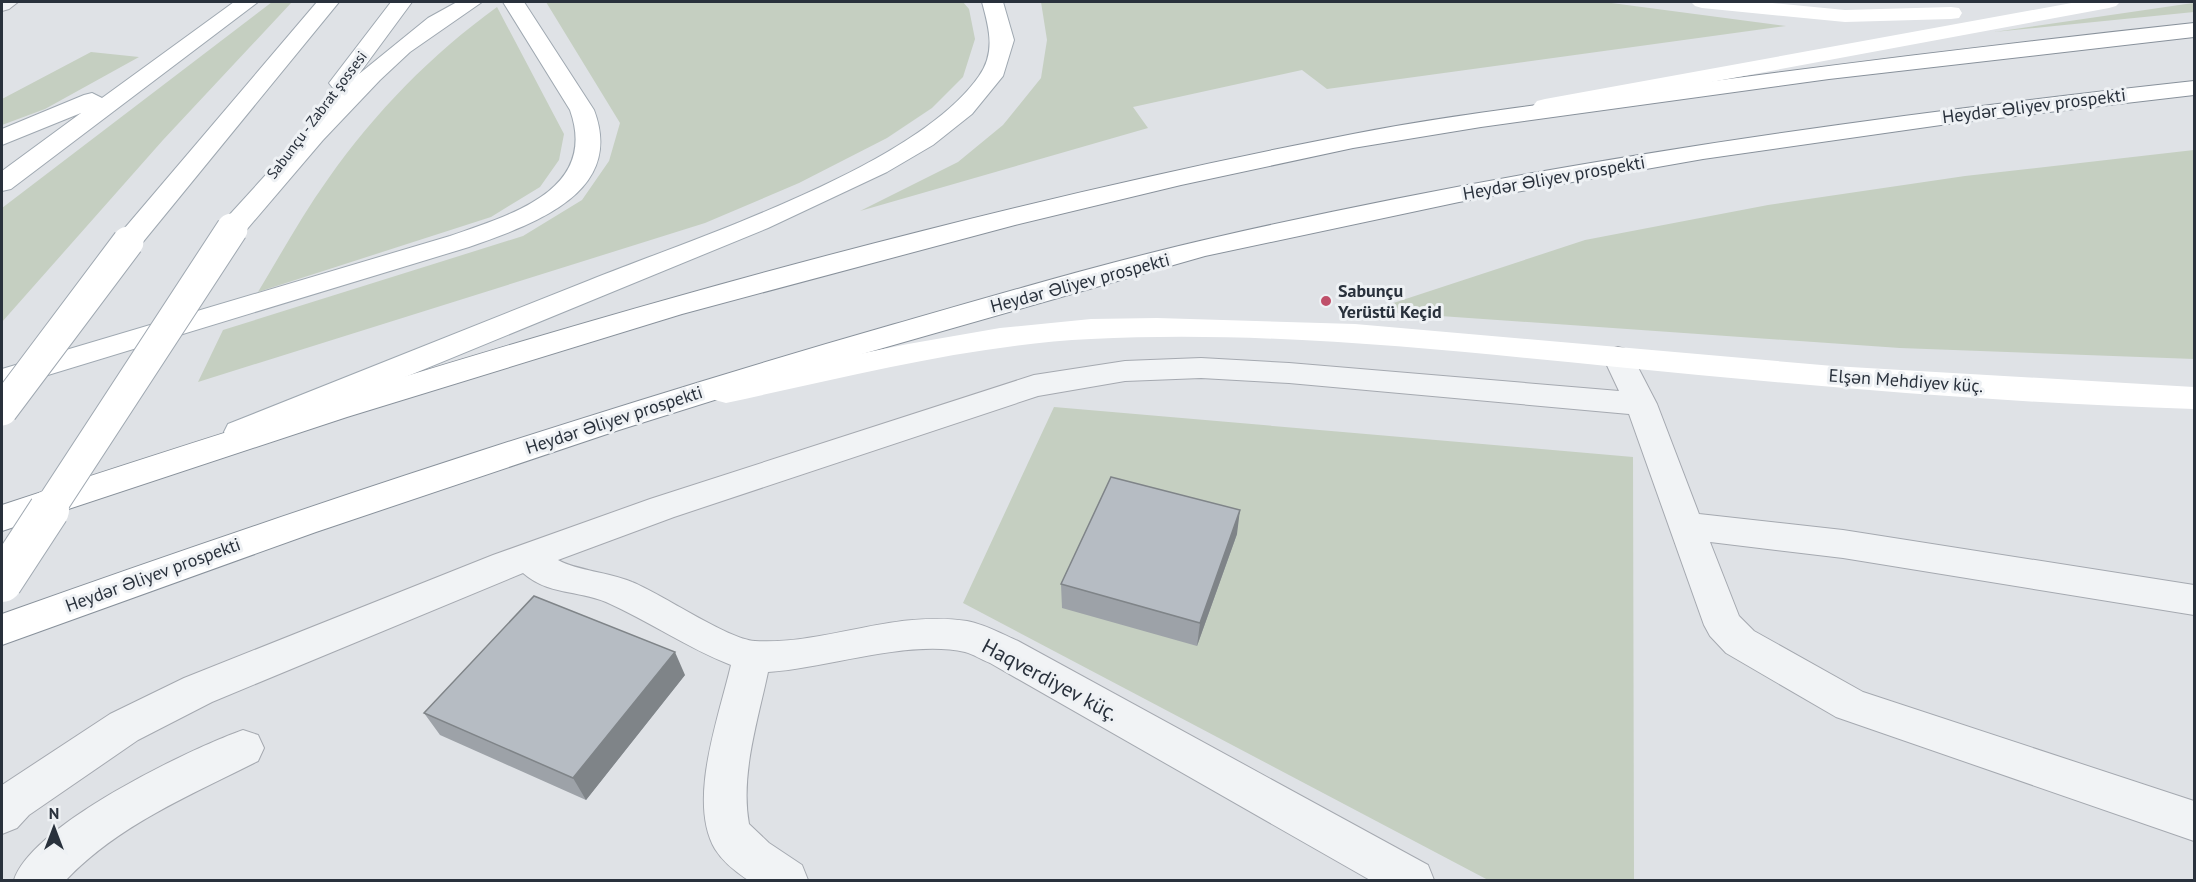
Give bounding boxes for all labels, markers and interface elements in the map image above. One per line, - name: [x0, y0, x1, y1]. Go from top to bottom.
- street label: Sabunçu - Zabrat şossesi: [262, 47, 371, 182]
- street label: Heydər Əliyev prospekti: [1941, 83, 2127, 128]
- street label: Heydər Əliyev prospekti: [1461, 150, 1647, 205]
- street label: Heydər Əliyev prospekti: [988, 247, 1172, 318]
- place label: Sabunçu Yerüstü Keçid: [1337, 279, 1442, 323]
- marker: Sabunçu Yerüstü Keçid: [1319, 294, 1333, 308]
- street label: Elşən Mehdiyev küç.: [1828, 364, 1984, 397]
- street label: Heydər Əliyev prospekti: [522, 380, 705, 459]
- street label: Heydər Əliyev prospekti: [62, 532, 244, 617]
- street label: Haqverdiyev küç.: [977, 632, 1123, 727]
- north arrow: [24, 798, 84, 858]
- text: N: [49, 803, 59, 823]

